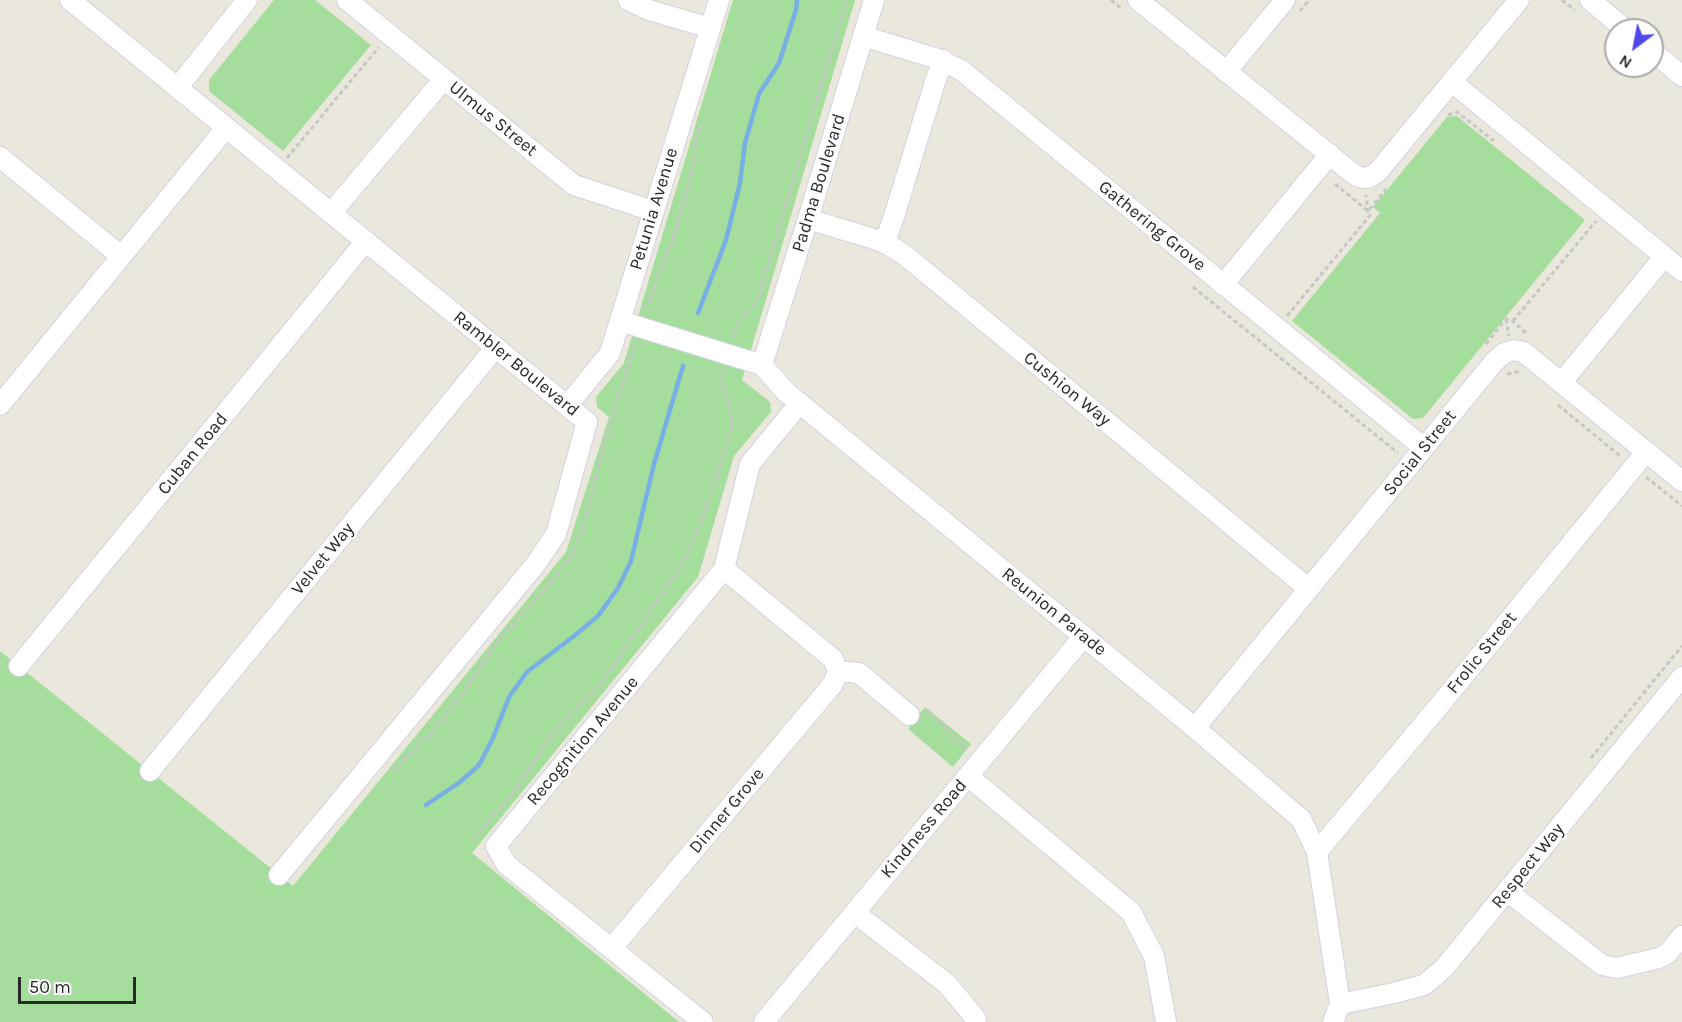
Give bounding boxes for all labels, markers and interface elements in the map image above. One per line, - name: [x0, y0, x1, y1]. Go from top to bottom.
- north arrow: [1604, 18, 1664, 78]
- text: N: [1615, 51, 1635, 73]
- street label: Ulmus Street: [444, 77, 542, 161]
- street label: Padma Boulevard: [788, 111, 850, 255]
- street label: Petunia Avenue: [625, 145, 683, 273]
- street label: Gathering Grove: [1094, 176, 1210, 276]
- street label: Rambler Boulevard: [449, 307, 583, 421]
- street label: Cushion Way: [1019, 347, 1115, 431]
- street label: Social Street: [1379, 406, 1461, 500]
- street label: Cuban Road: [153, 409, 233, 499]
- street label: Velvet Way: [287, 518, 359, 600]
- street label: Reunion Parade: [997, 563, 1111, 661]
- street label: Frolic Street: [1442, 608, 1522, 698]
- street label: Recognition Avenue: [523, 672, 643, 810]
- street label: Dinner Grove: [685, 764, 769, 858]
- street label: Kindness Road: [876, 775, 972, 883]
- street label: Respect Way: [1487, 819, 1569, 913]
- scale bar: [21, 965, 140, 1003]
- text: 50 m: [29, 976, 71, 998]

